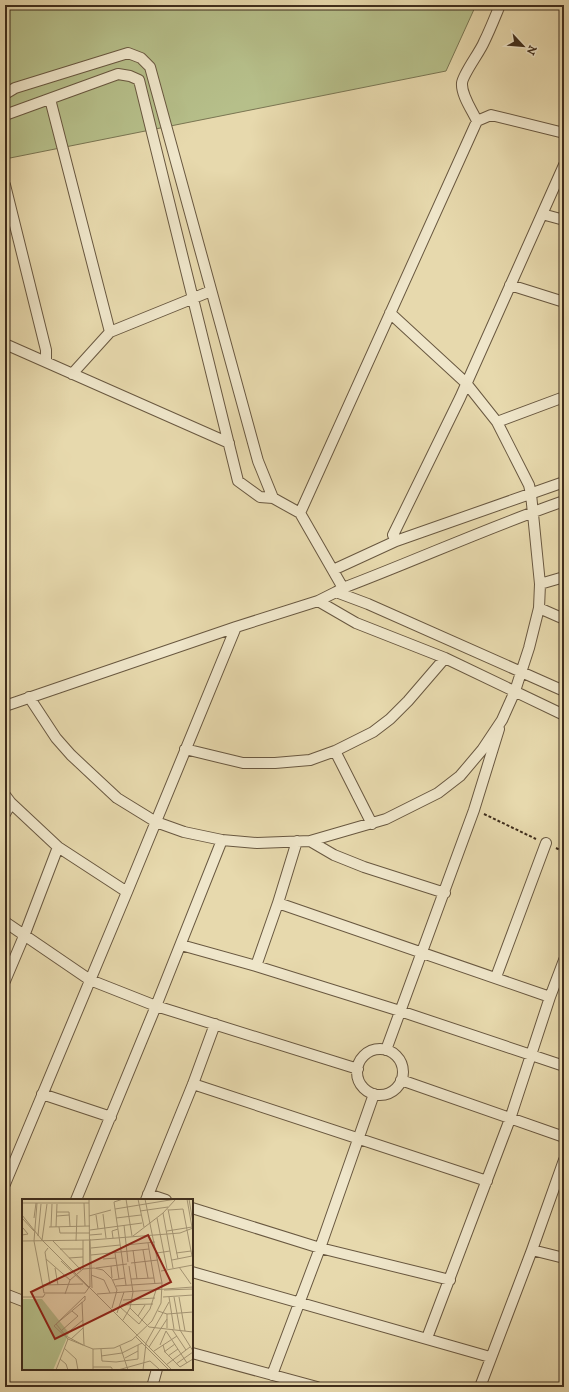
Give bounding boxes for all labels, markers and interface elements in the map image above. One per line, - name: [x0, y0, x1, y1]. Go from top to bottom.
- north arrow: [503, 26, 543, 66]
- text: N: [523, 43, 539, 57]
- inset map: [22, 1199, 193, 1370]

